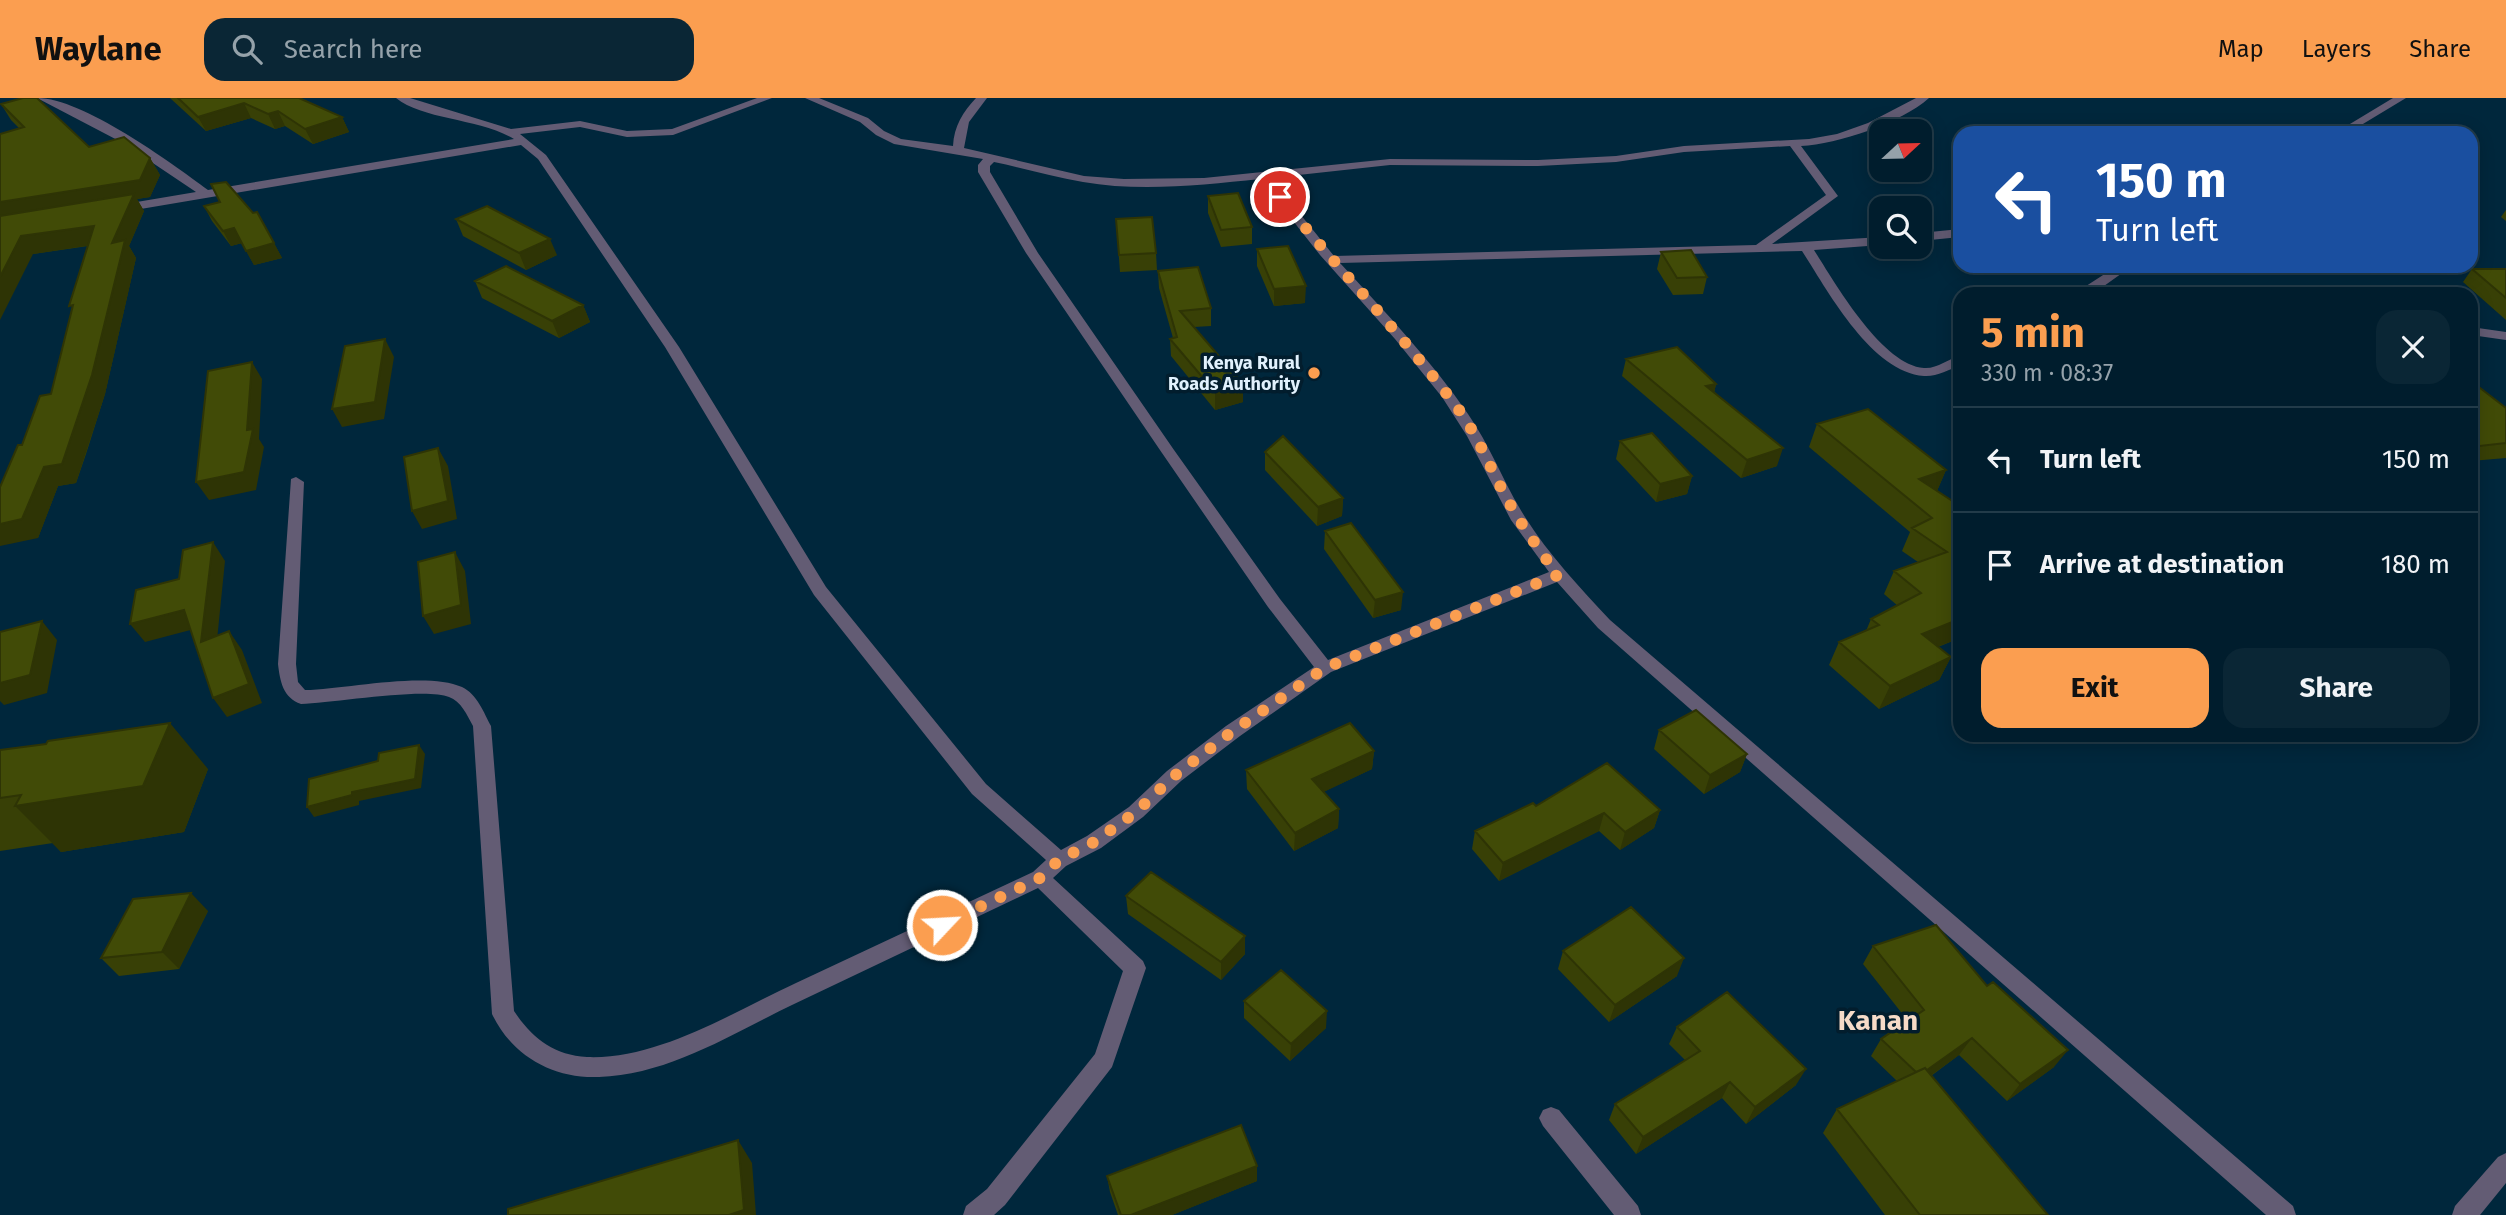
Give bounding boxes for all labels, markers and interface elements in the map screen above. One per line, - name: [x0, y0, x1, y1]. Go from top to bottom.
- search box: [204, 18, 694, 81]
- text: Waylane: [35, 29, 162, 69]
- icon: search: [228, 30, 266, 68]
- text: Search here: [284, 34, 423, 65]
- text: Map: [2218, 35, 2264, 63]
- text: Layers: [2302, 35, 2371, 63]
- text: Share: [2409, 35, 2471, 63]
- north arrow: [1869, 119, 1932, 182]
- map controls: [1869, 119, 1932, 259]
- text: 150 m: [2096, 151, 2227, 210]
- icon: left: [1981, 154, 2072, 245]
- pin: [1250, 167, 1310, 227]
- icon: arrive: [1261, 178, 1299, 216]
- button: search: [1869, 196, 1932, 259]
- text: Turn left: [2096, 211, 2218, 249]
- text: 5 min: [1981, 308, 2085, 358]
- button: close: [2376, 310, 2450, 384]
- place label: Kenya Rural Roads Authority: [1168, 352, 1301, 395]
- text: 330 m · 08:37: [1981, 359, 2113, 387]
- marker: Kenya Rural Roads Authority: [1306, 365, 1322, 381]
- icon: left: [1981, 441, 2019, 479]
- text: Turn left: [2040, 444, 2141, 475]
- text: 150 m: [2382, 444, 2450, 475]
- icon: arrive: [1981, 546, 2019, 584]
- text: Arrive at destination: [2040, 549, 2284, 580]
- text: 180 m: [2381, 549, 2450, 580]
- button: Exit: [1981, 648, 2209, 728]
- button: Share: [2223, 648, 2450, 728]
- position arrow: [905, 888, 979, 962]
- district label: Kanan: [1838, 1004, 1918, 1037]

